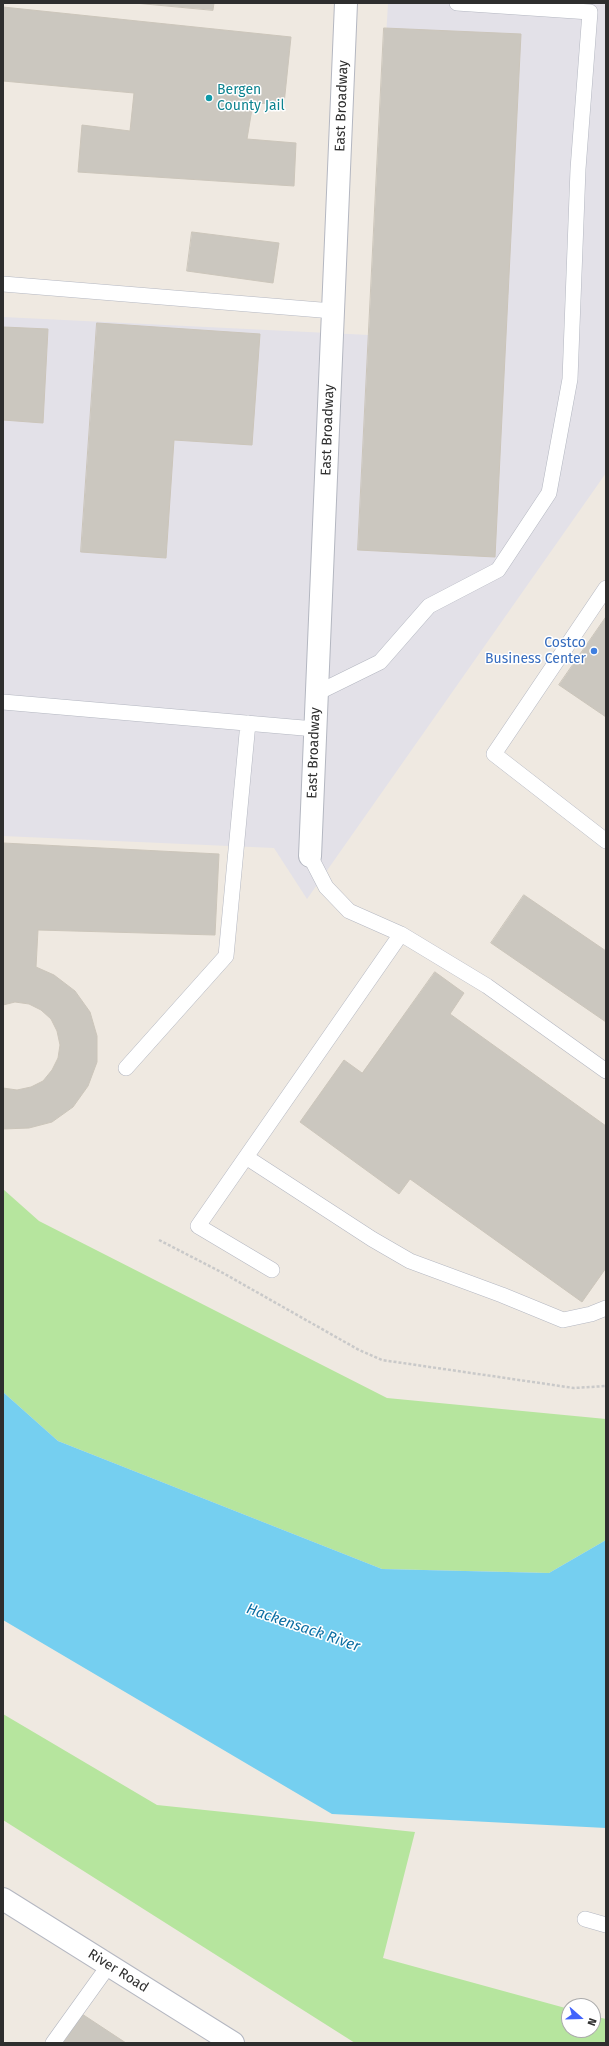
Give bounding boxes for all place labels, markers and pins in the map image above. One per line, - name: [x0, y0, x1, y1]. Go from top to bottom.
- place label: Bergen County Jail: [217, 82, 285, 114]
- marker: Bergen County Jail: [204, 93, 214, 103]
- place label: Costco Business Center: [485, 635, 586, 668]
- marker: Costco Business Center: [589, 646, 599, 656]

